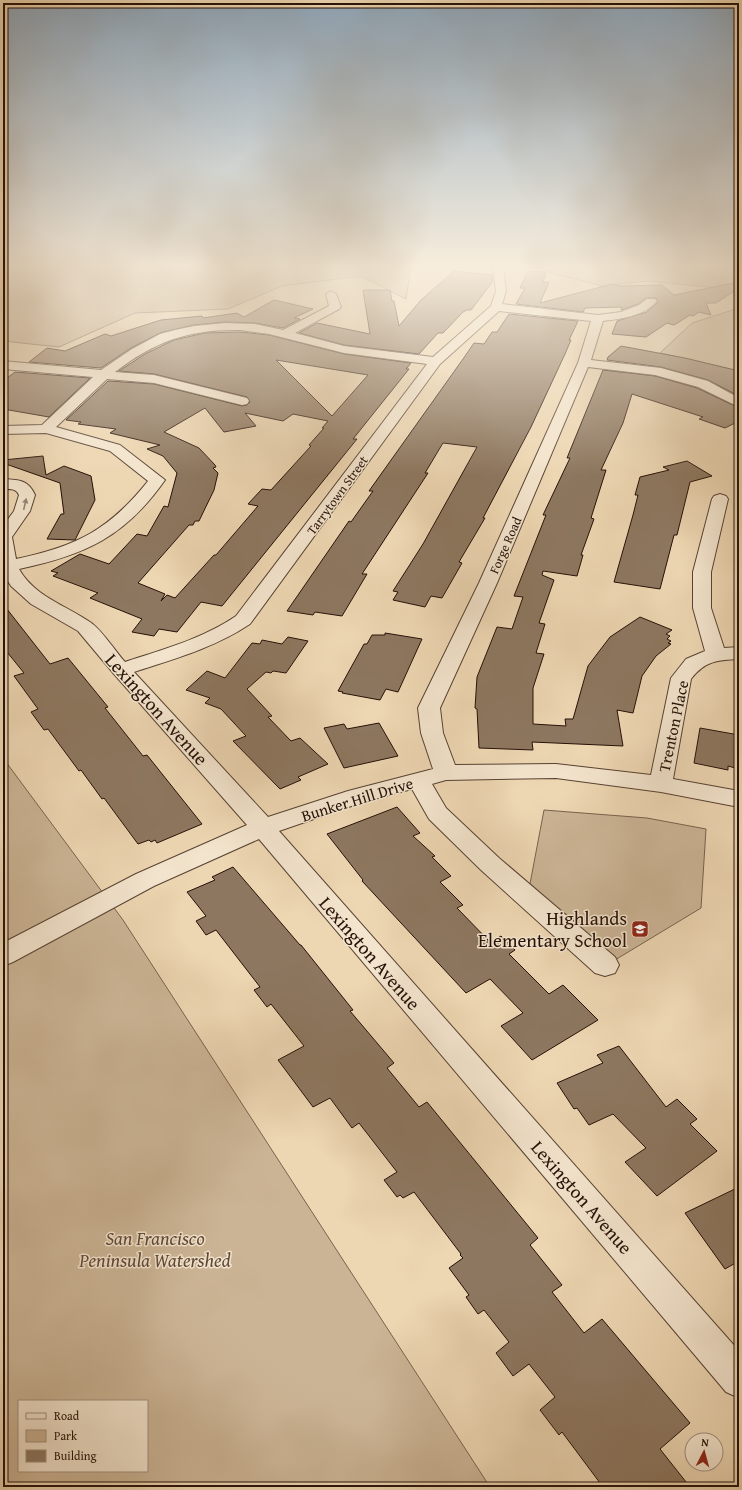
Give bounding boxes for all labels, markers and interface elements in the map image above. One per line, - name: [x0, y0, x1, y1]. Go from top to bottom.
- street label: Tarrytown Street: [302, 452, 373, 539]
- one-way arrow: [23, 498, 29, 511]
- street label: Forge Road: [484, 514, 526, 577]
- street label: Lexington Avenue: [99, 647, 215, 771]
- street label: Trenton Place: [652, 678, 694, 774]
- street label: Bunker Hill Drive: [298, 771, 416, 827]
- street label: Lexington Avenue: [313, 890, 427, 1016]
- place label: Highlands Elementary School: [478, 904, 627, 954]
- school or university icon: Highlands Elementary School: [630, 919, 650, 939]
- street label: Lexington Avenue: [525, 1134, 639, 1260]
- park label: San Francisco Peninsula Watershed: [78, 1224, 231, 1274]
- legend: [18, 1400, 148, 1472]
- text: Road: [54, 1407, 80, 1424]
- text: Park: [54, 1427, 78, 1444]
- north arrow: [684, 1432, 724, 1472]
- text: N: [701, 1434, 710, 1450]
- text: Building: [54, 1447, 97, 1464]

